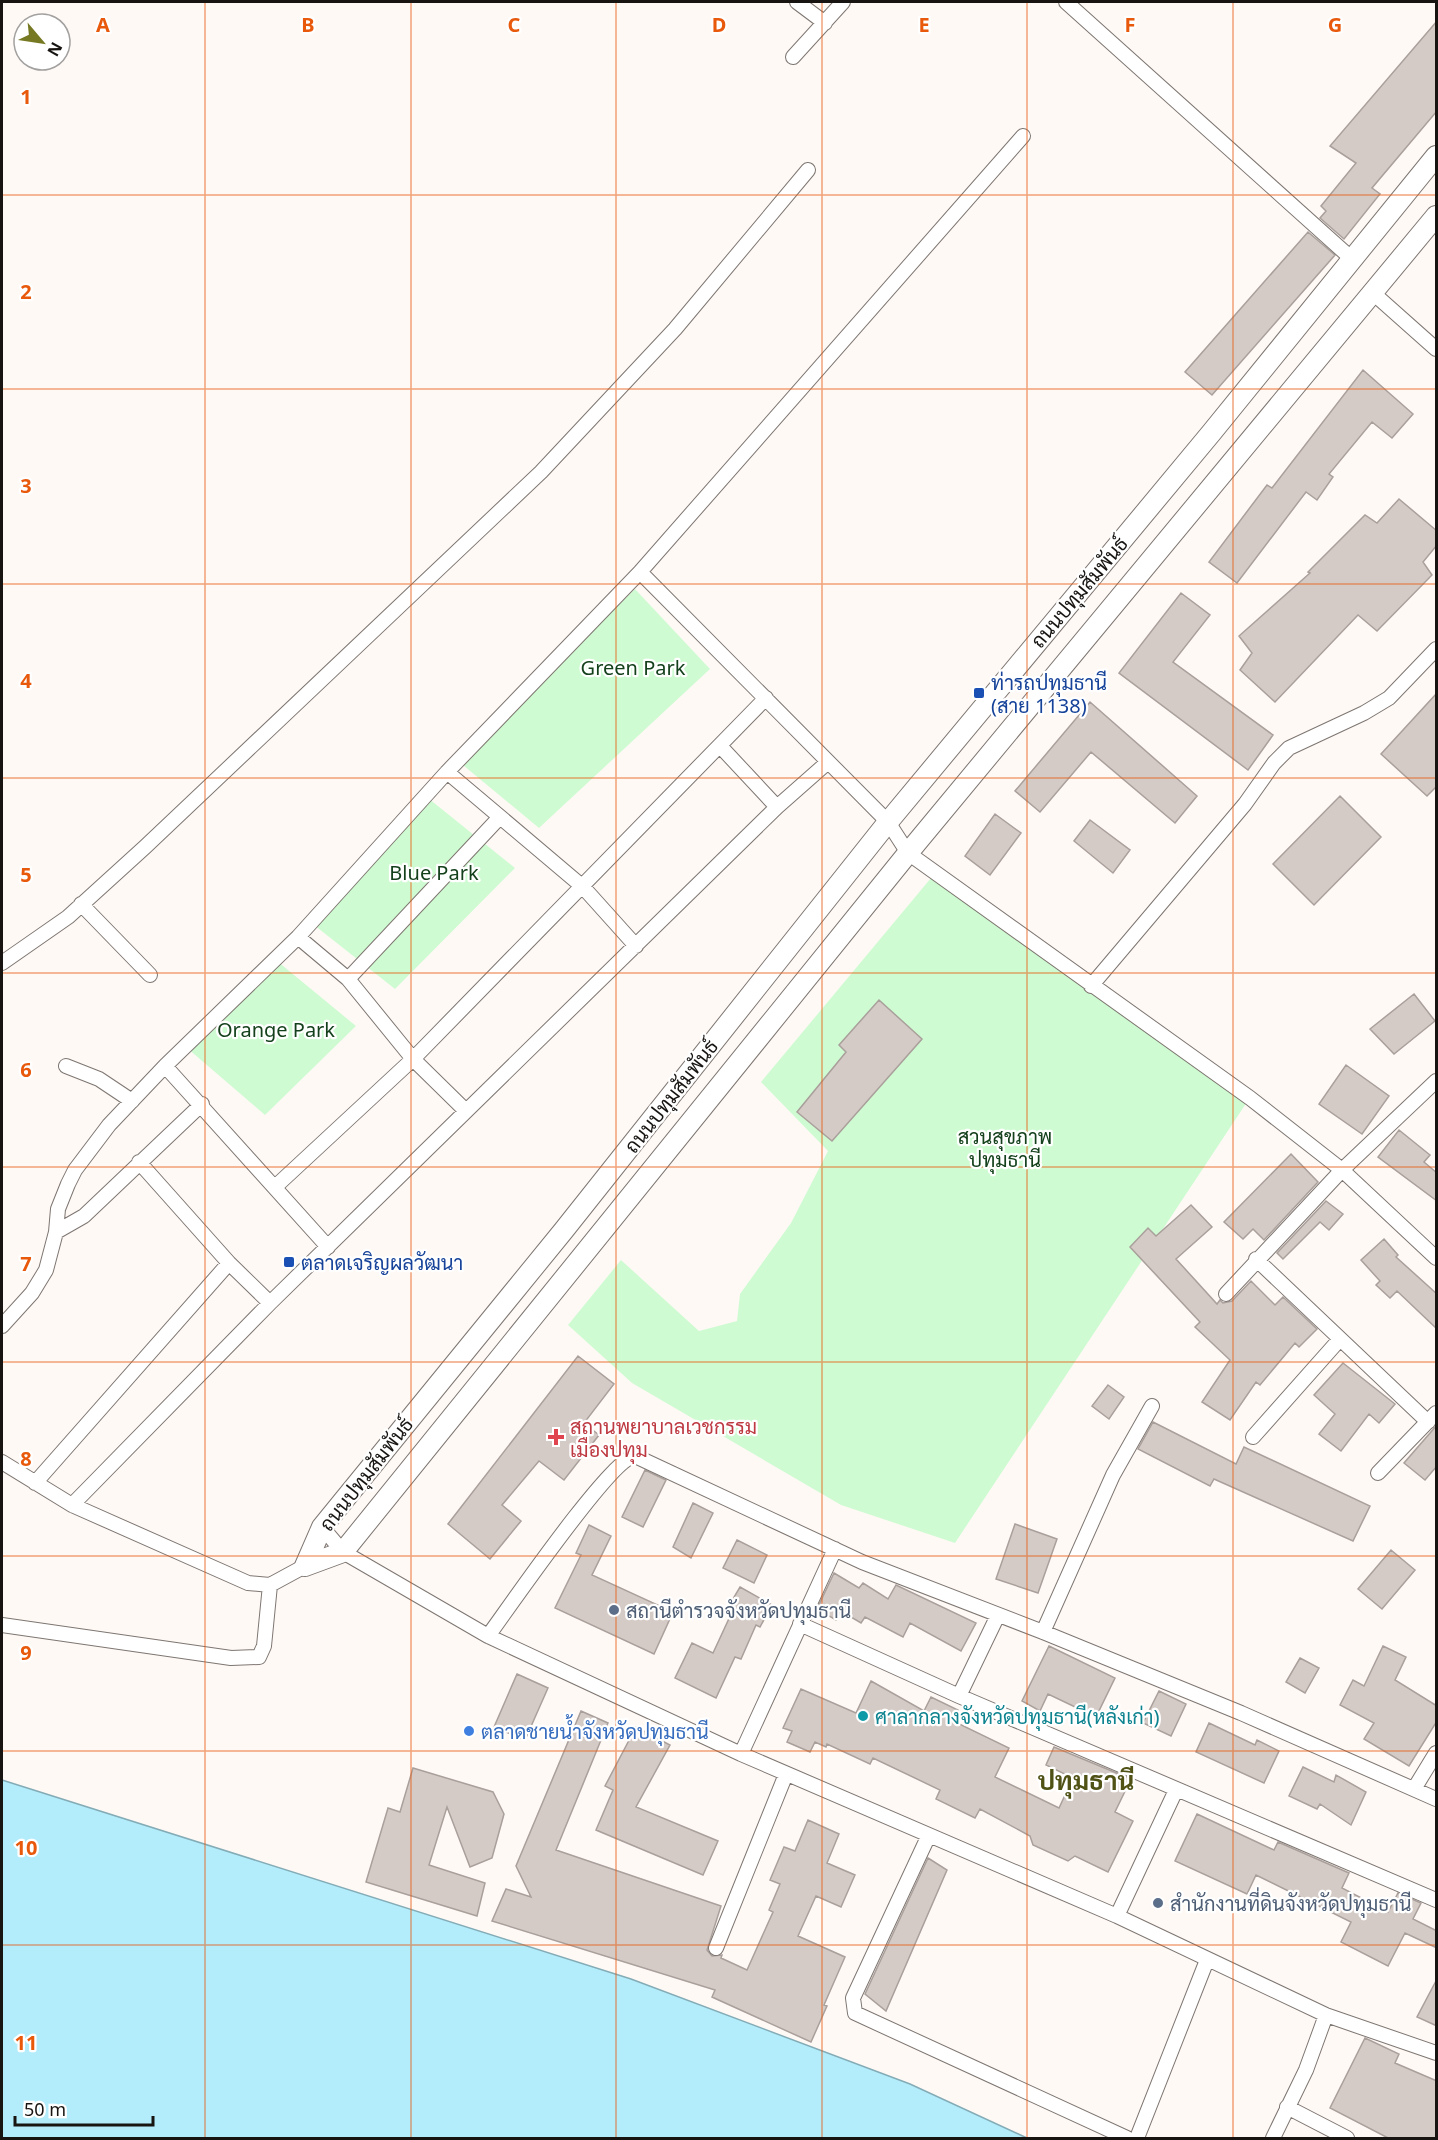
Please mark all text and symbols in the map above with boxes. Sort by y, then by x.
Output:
text: A [96,11,110,38]
text: B [301,11,315,38]
text: C [508,11,521,38]
text: D [712,11,726,38]
text: E [918,11,930,38]
text: F [1125,11,1135,38]
text: G [1328,11,1342,38]
north arrow [12,12,72,72]
text: N [42,38,68,60]
text: 1 [20,83,32,110]
text: 2 [20,278,32,305]
text: 3 [20,472,32,499]
street label: ถนนปทุมสัมพันธ์ [1024,531,1134,654]
park label: Green Park [581,654,686,681]
text: 4 [20,667,32,694]
place label: ท่ารถปทุมธานี (สาย 1138) [991,669,1107,719]
marker: ท่ารถปทุมธานี (สาย 1138) [972,686,986,700]
park label: Blue Park [389,859,479,886]
text: 5 [20,861,32,888]
park label: Orange Park [217,1016,335,1043]
street label: ถนนปทุมสัมพันธ์ [618,1033,725,1159]
text: 6 [20,1056,32,1083]
park label: สวนสุขภาพ ปทุมธานี [958,1123,1052,1174]
place label: ตลาดเจริญผลวัฒนา [301,1249,463,1276]
text: 7 [20,1250,32,1277]
marker: ตลาดเจริญผลวัฒนา [282,1255,296,1269]
street label: ถนนปทุมสัมพันธ์ [313,1411,420,1537]
place label: สถานพยาบาลเวชกรรม เมืองปทุม [570,1413,757,1464]
marker: สถานพยาบาลเวชกรรม เมืองปทุม [547,1428,565,1446]
text: 8 [20,1445,32,1472]
place label: สถานีตำรวจจังหวัดปทุมธานี [626,1597,851,1625]
marker: สถานีตำรวจจังหวัดปทุมธานี [607,1603,621,1617]
text: 9 [20,1639,32,1666]
place label: ศาลากลางจังหวัดปทุมธานี(หลังเก่า) [875,1703,1160,1731]
marker: ศาลากลางจังหวัดปทุมธานี(หลังเก่า) [856,1709,870,1723]
place label: ตลาดชายน้ำจังหวัดปทุมธานี [481,1714,709,1746]
marker: ตลาดชายน้ำจังหวัดปทุมธานี [462,1724,476,1738]
district label: ปทุมธานี [1038,1762,1134,1799]
text: 10 [15,1834,37,1861]
place label: สำนักงานที่ดินจังหวัดปทุมธานี [1170,1887,1412,1918]
marker: สำนักงานที่ดินจังหวัดปทุมธานี [1151,1896,1165,1910]
text: 11 [15,2029,37,2056]
scale bar [15,2089,153,2127]
text: 50 m [24,2097,66,2121]

